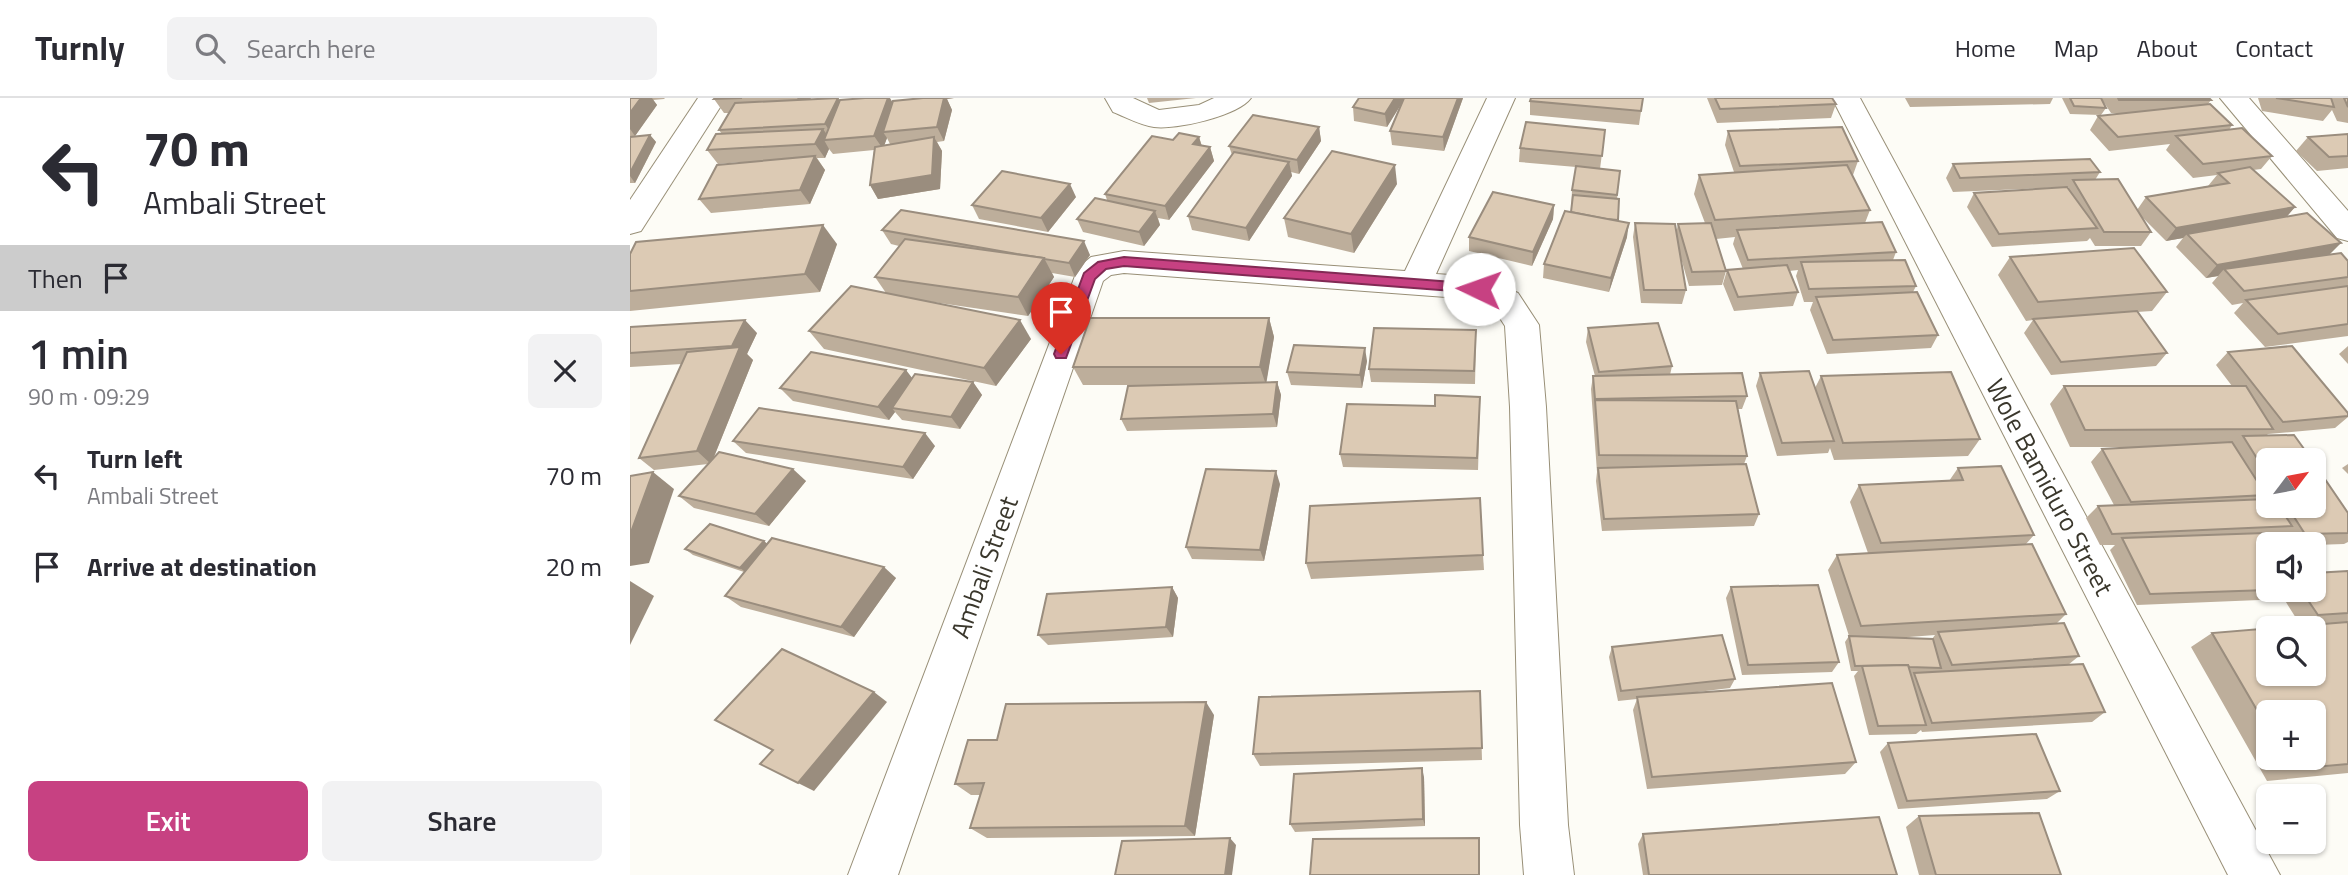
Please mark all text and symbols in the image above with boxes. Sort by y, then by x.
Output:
search box [167,17,657,80]
text: Turnly [35,23,125,73]
icon: search [191,29,229,67]
text: Search here [247,29,376,68]
text: Home [1955,30,2016,66]
text: Map [2054,30,2099,66]
text: About [2137,30,2197,66]
text: Contact [2235,30,2313,66]
text: 70 m [143,110,250,185]
icon: left [28,126,119,217]
text: Ambali Street [143,178,326,226]
position arrow [1442,252,1516,326]
text: Then [28,259,83,298]
icon: arrive [97,259,135,297]
pin [1031,282,1091,354]
icon: arrive [1042,293,1080,331]
text: 1 min [28,321,129,385]
button: close [528,334,602,408]
street label: Wole Bamiduro Street [1976,372,2124,602]
text: 90 m · 09:29 [28,379,150,414]
text: Turn left [87,439,182,478]
north arrow [2256,448,2326,518]
map controls [2256,448,2326,854]
text: 70 m [545,456,602,495]
icon: left [28,457,66,495]
text: Ambali Street [87,478,218,513]
street label: Ambali Street [940,491,1028,643]
button: sound [2256,532,2326,602]
text: Arrive at destination [87,547,317,586]
text: 20 m [545,547,602,586]
icon: arrive [28,548,66,586]
button: search [2256,616,2326,686]
button: + [2256,700,2326,770]
button: Exit [28,781,308,861]
button: Share [322,781,602,861]
button: − [2256,784,2326,854]

